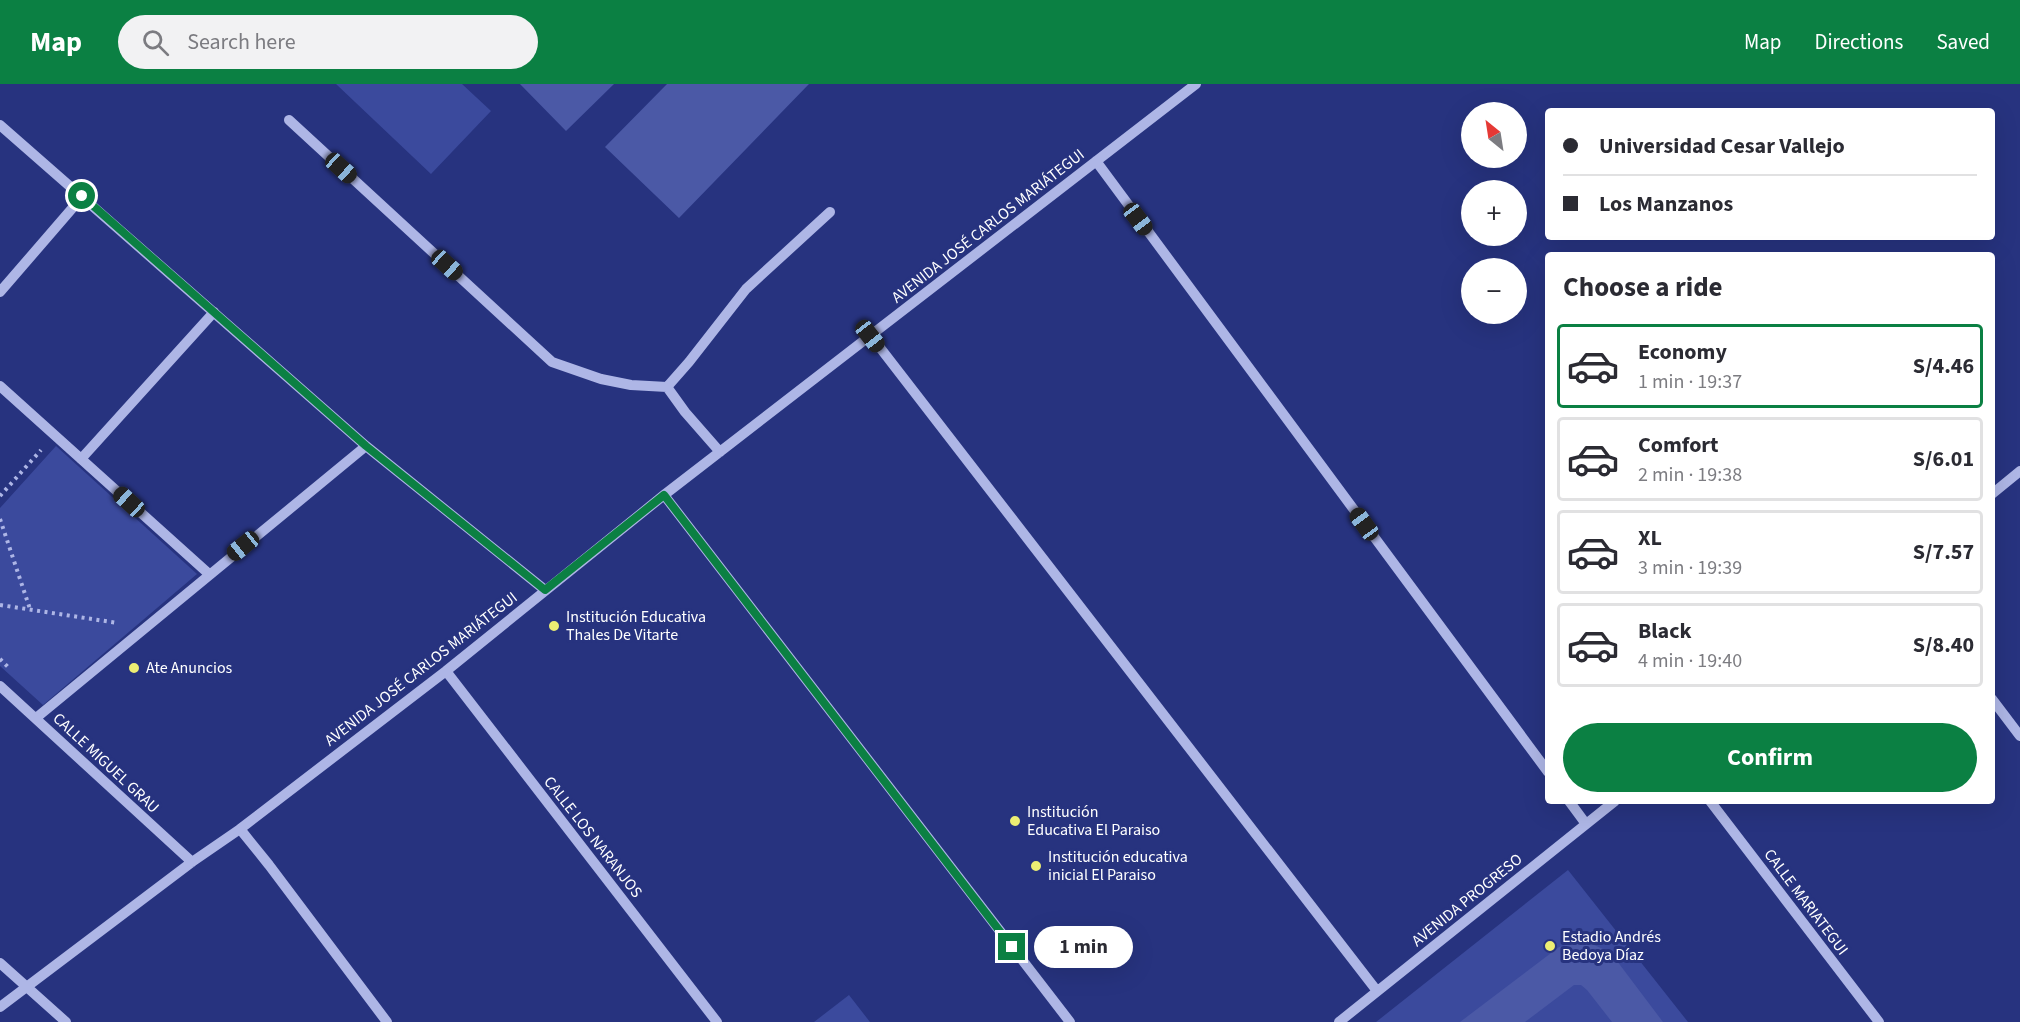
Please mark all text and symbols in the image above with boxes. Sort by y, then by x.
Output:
search box [118,15,538,69]
text: Map [30,22,82,62]
icon: search [139,26,172,59]
text: Search here [187,26,296,58]
text: Map [1744,27,1782,57]
text: Directions [1815,27,1903,57]
text: Saved [1936,27,1990,57]
north arrow [1461,102,1527,168]
map controls [1461,102,1527,324]
text: Universidad Cesar Vallejo [1599,130,1845,162]
street label: AVENIDA JOSÉ CARLOS MARIÁTEGUI [887,144,1089,308]
car [322,149,360,187]
button: + [1461,180,1527,246]
route start [68,182,95,209]
text: Los Manzanos [1599,188,1733,220]
car [1120,199,1156,239]
car [428,246,466,284]
button: − [1461,258,1527,324]
text: Choose a ride [1563,268,1723,307]
car [852,316,888,356]
text: Economy [1638,336,1727,368]
icon: car [1566,339,1620,393]
text: S/4.46 [1913,350,1974,382]
text: 1 min · 19:37 [1638,368,1742,396]
text: Comfort [1638,429,1719,461]
icon: car [1566,432,1620,486]
text: S/6.01 [1913,443,1974,475]
text: 2 min · 19:38 [1638,461,1742,489]
car [110,483,148,521]
car [1346,504,1382,544]
text: XL [1638,522,1662,554]
icon: car [1566,525,1620,579]
car [223,528,263,564]
text: S/7.57 [1913,536,1974,568]
text: 3 min · 19:39 [1638,554,1742,582]
street label: AVENIDA JOSÉ CARLOS MARIÁTEGUI [320,587,522,751]
place label: Institución Educativa Thales De Vitarte [566,606,706,646]
text: Black [1638,615,1692,647]
icon: car [1566,618,1620,672]
marker: Institución Educativa Thales De Vitarte [547,619,561,633]
text: S/8.40 [1913,629,1974,661]
text: 4 min · 19:40 [1638,647,1742,675]
place label: Ate Anuncios [146,657,233,679]
marker: Ate Anuncios [127,661,141,675]
street label: CALLE MIGUEL GRAU [48,708,164,818]
button: Confirm [1563,723,1977,792]
street label: CALLE LOS NARANJOS [539,772,647,902]
place label: Institución Educativa El Paraiso [1027,801,1160,841]
marker: Institución Educativa El Paraiso [1008,814,1022,828]
street label: CALLE MARIATEGUI [1759,844,1853,960]
place label: Institución educativa inicial El Paraiso [1048,846,1188,886]
street label: AVENIDA PROGRESO [1407,848,1527,952]
marker: Institución educativa inicial El Paraiso [1029,859,1043,873]
callout: 1 min [1033,926,1132,968]
place label: Estadio Andrés Bedoya Díaz [1562,926,1661,966]
route end [998,933,1025,960]
text: 1 min [1059,933,1108,961]
marker: Estadio Andrés Bedoya Díaz [1543,939,1557,953]

